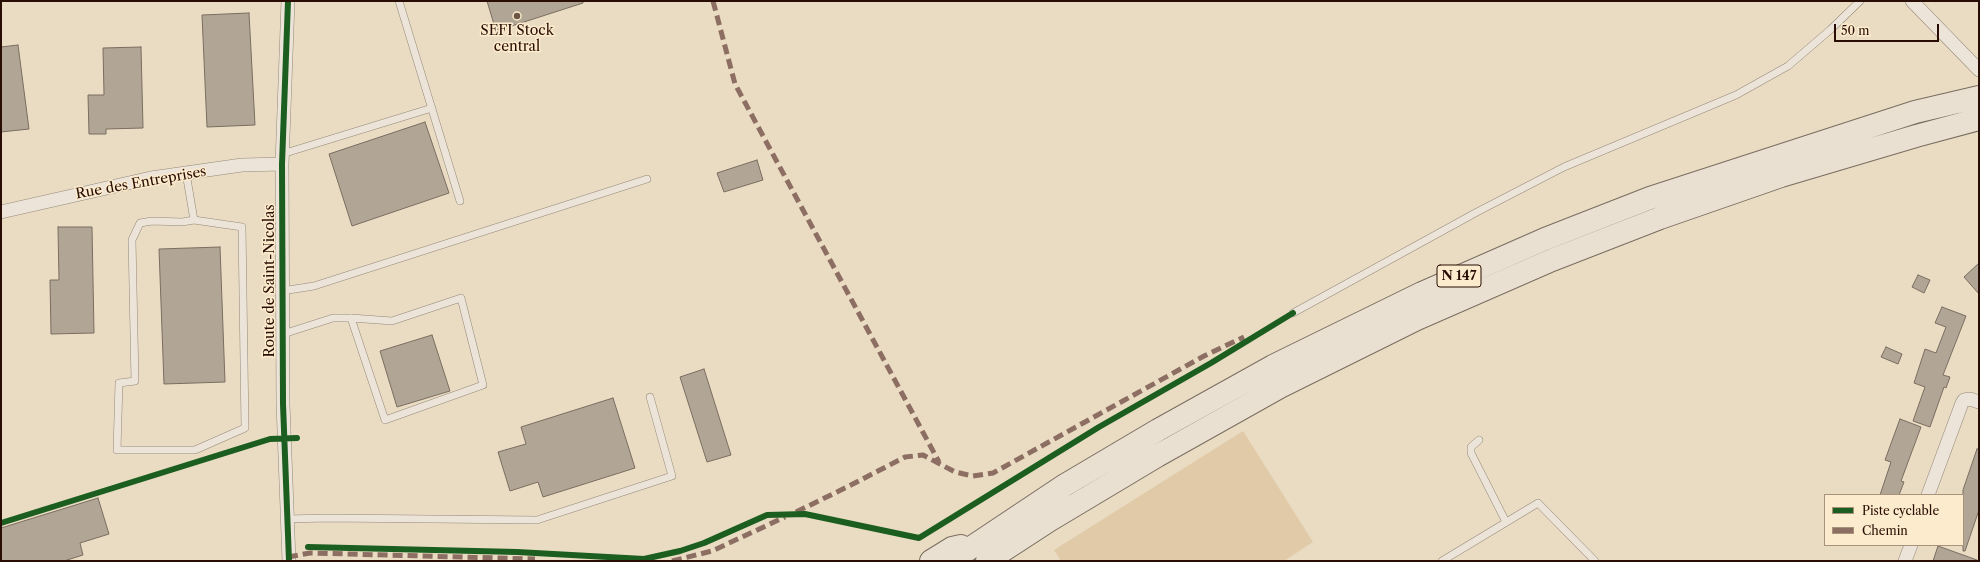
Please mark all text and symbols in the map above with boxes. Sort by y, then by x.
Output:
marker: SEFI Stock central [512,11,522,21]
scale bar [1836,16,1941,42]
place label: SEFI Stock central [480,23,554,56]
text: 50 m [1841,23,1870,38]
street label: Rue des Entreprises [74,163,208,203]
street label: Route de Saint-Nicolas [262,204,278,358]
road number: N 147 [1437,265,1481,287]
legend [1824,494,1964,546]
text: Piste cyclable [1862,503,1939,518]
text: Chemin [1862,523,1908,538]

